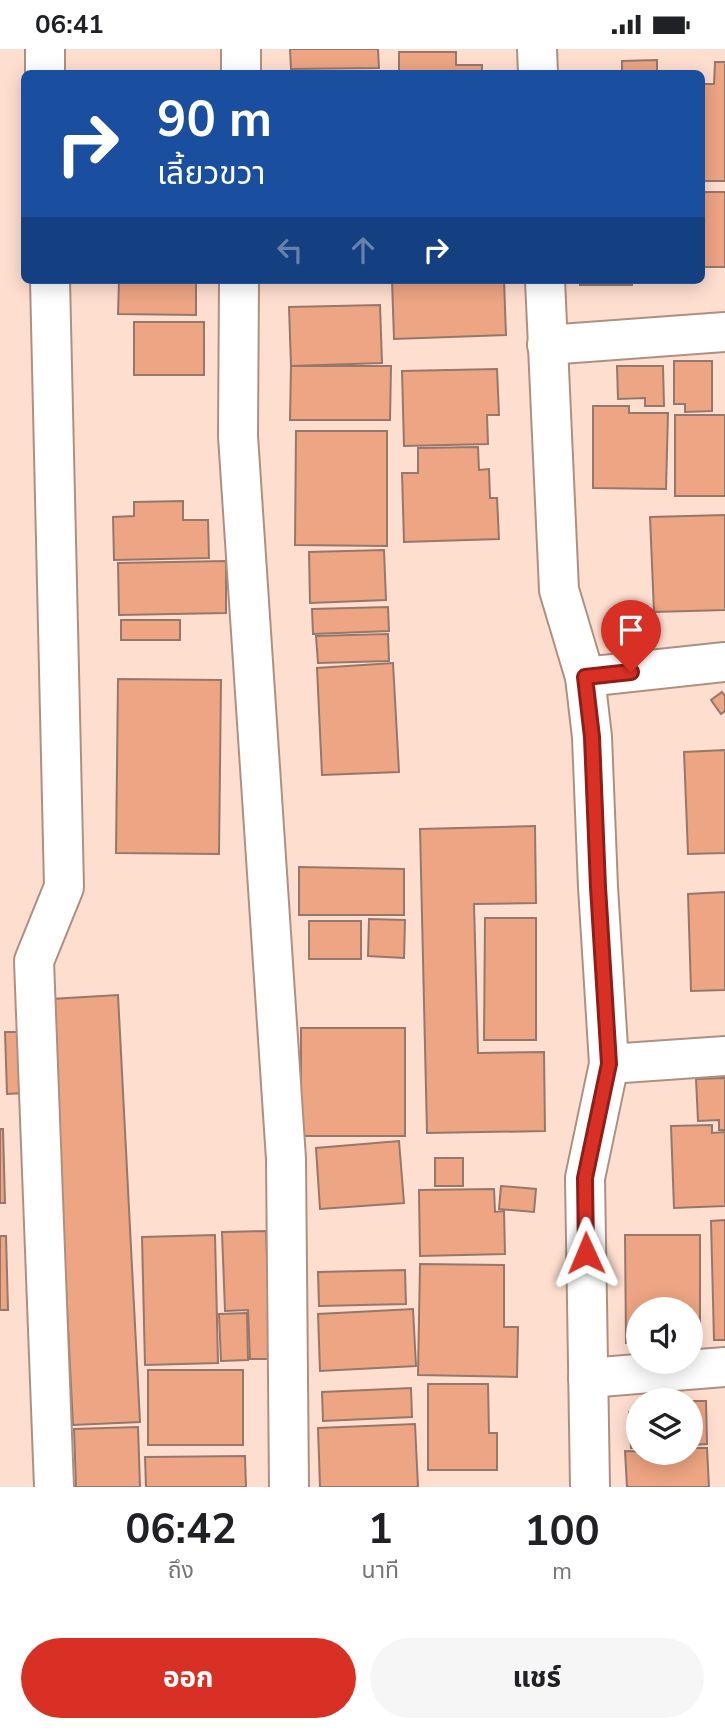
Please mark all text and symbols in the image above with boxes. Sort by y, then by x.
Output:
text: 06:41 [35,7,104,42]
text: 90 m [157,86,272,153]
icon: right [42,98,133,189]
text: เลี้ยวขวา [157,152,265,195]
icon: left [271,231,309,269]
icon: ahead [344,231,382,269]
icon: right [417,231,455,269]
pin [601,600,661,672]
icon: arrive [612,611,650,649]
position arrow [549,1216,623,1290]
map controls [626,1297,703,1465]
button: sound [626,1297,703,1374]
button: layers [626,1388,703,1465]
text: 06:42 [125,1501,236,1558]
text: 1 [368,1501,393,1558]
text: 100 [524,1503,600,1560]
text: ถึง [168,1555,194,1586]
text: นาที [362,1555,399,1586]
text: m [552,1556,572,1587]
button: ออก [21,1638,356,1718]
button: แชร์ [370,1638,704,1718]

